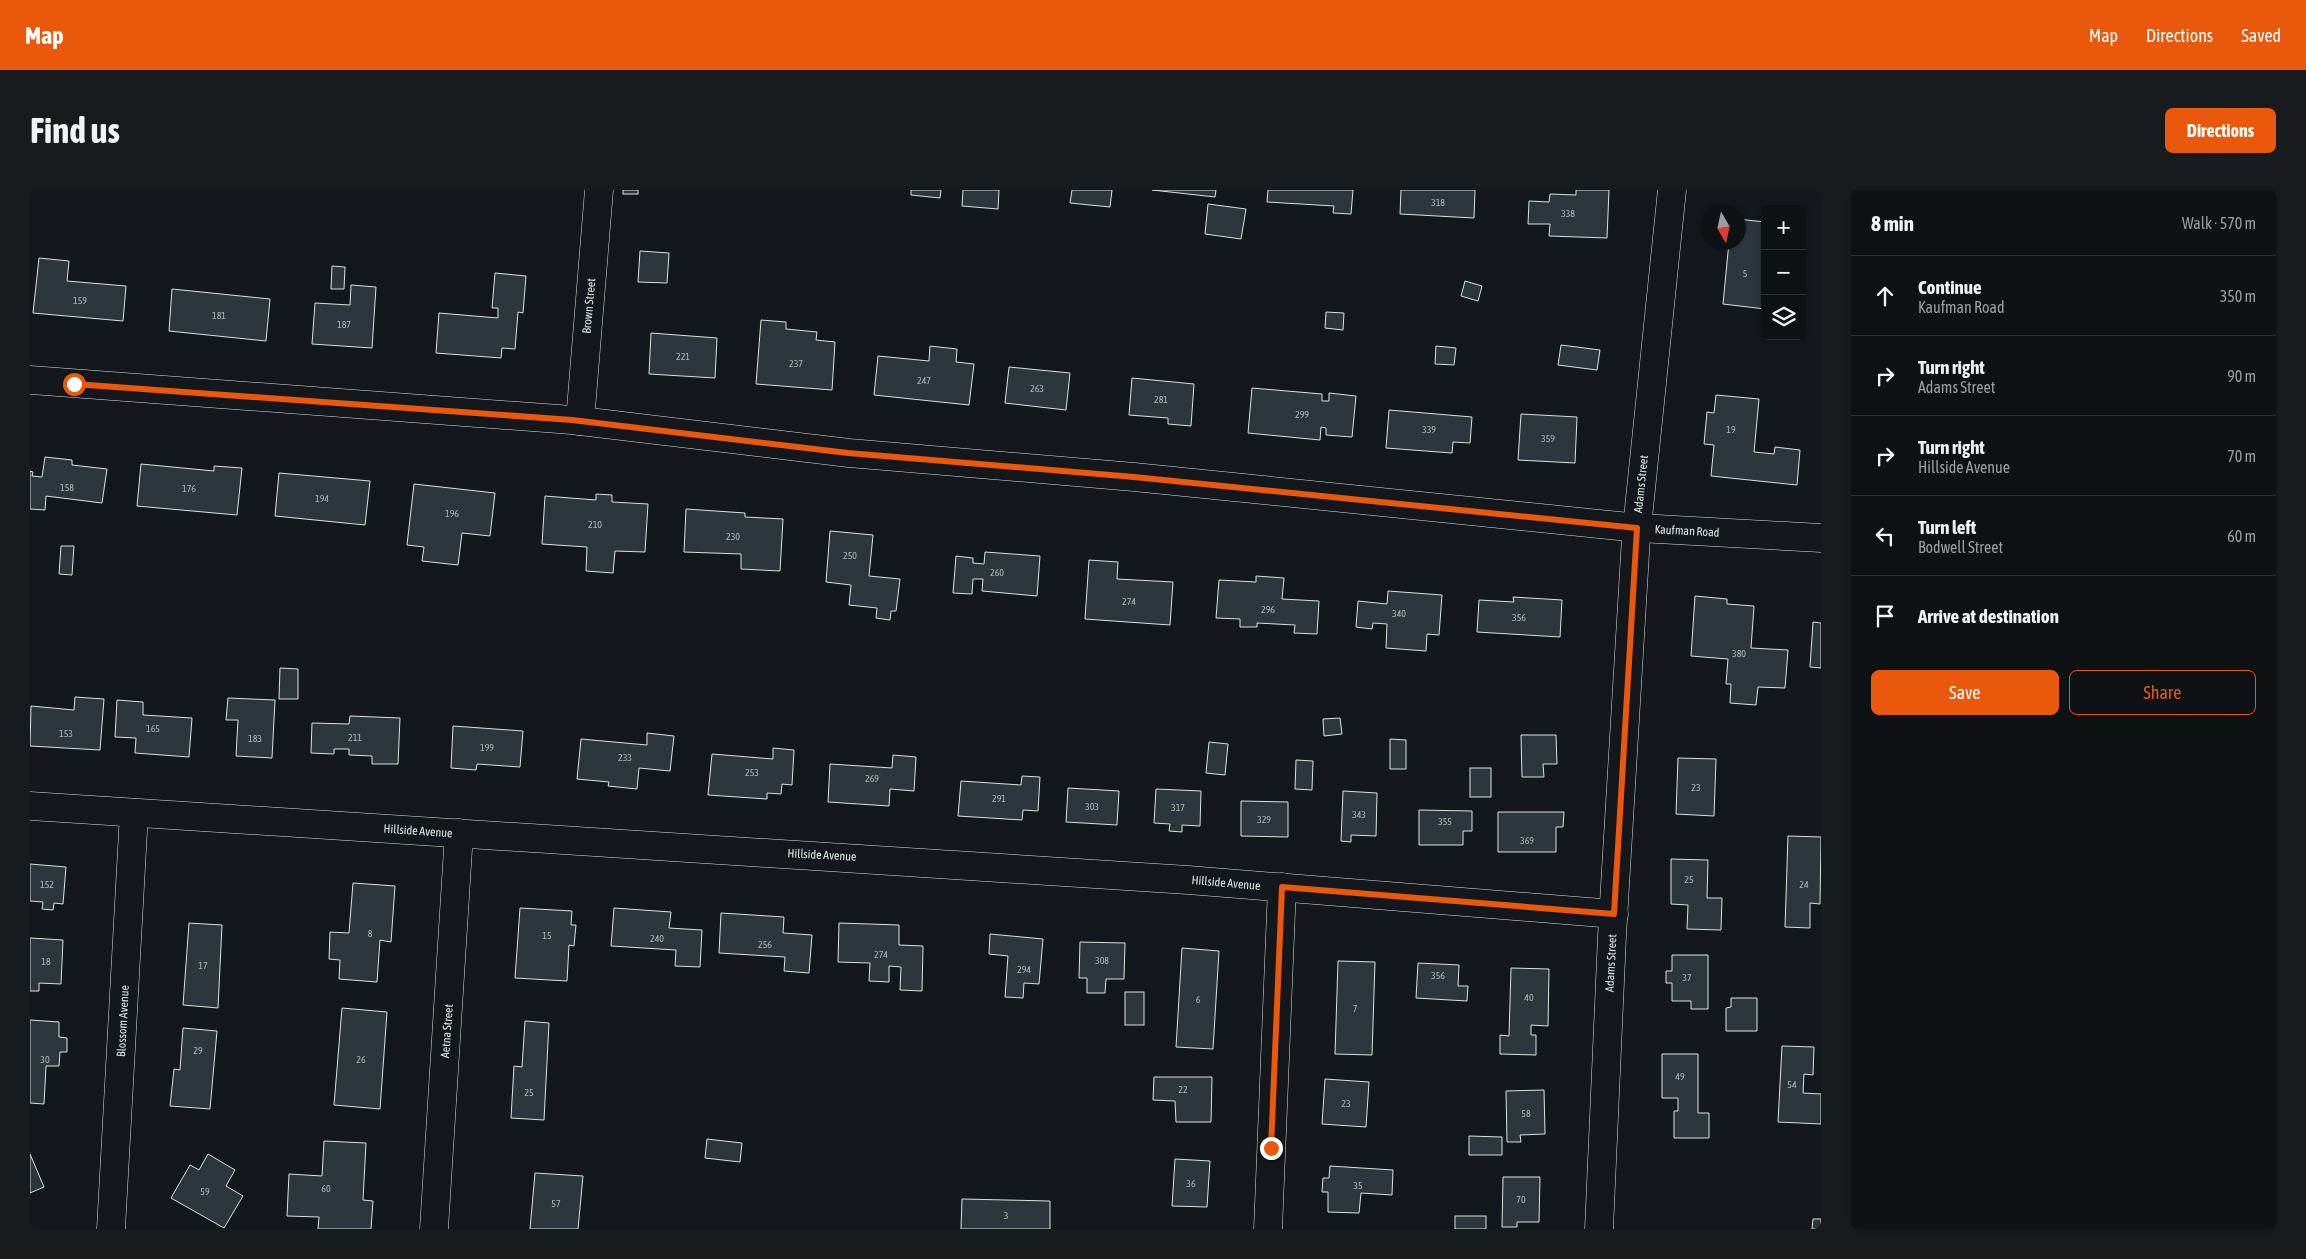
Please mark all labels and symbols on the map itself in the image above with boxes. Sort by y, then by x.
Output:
house number: 318 [1431,197,1445,208]
north arrow [1701,205,1746,250]
house number: 338 [1561,208,1575,219]
house number: 5 [1743,268,1748,279]
street label: Brown Street [580,277,598,334]
house number: 159 [73,295,87,306]
house number: 181 [212,310,226,321]
house number: 187 [337,319,351,330]
house number: 221 [676,351,690,362]
house number: 237 [789,358,803,369]
route start [63,373,86,396]
house number: 247 [917,375,931,386]
house number: 263 [1030,383,1044,394]
house number: 281 [1154,394,1168,405]
house number: 299 [1295,409,1309,420]
house number: 339 [1422,424,1436,435]
house number: 19 [1726,424,1736,435]
house number: 359 [1541,433,1555,444]
street label: Adams Street [1631,454,1651,514]
house number: 158 [60,482,74,493]
house number: 176 [182,483,196,494]
house number: 194 [315,493,329,504]
house number: 196 [445,508,459,519]
house number: 210 [588,519,602,530]
street label: Kaufman Road [1654,522,1720,540]
house number: 230 [726,531,740,542]
house number: 250 [843,550,857,561]
house number: 260 [990,567,1004,578]
house number: 274 [1122,596,1136,607]
house number: 296 [1261,604,1275,615]
house number: 340 [1392,608,1406,619]
house number: 356 [1512,612,1526,623]
house number: 380 [1732,648,1746,659]
house number: 165 [146,723,160,734]
house number: 153 [59,728,73,739]
house number: 211 [348,732,362,743]
house number: 183 [248,733,262,744]
house number: 199 [480,742,494,753]
house number: 233 [618,752,632,763]
house number: 253 [745,767,759,778]
house number: 269 [865,773,879,784]
house number: 23 [1691,782,1701,793]
house number: 291 [992,793,1006,804]
house number: 303 [1085,801,1099,812]
house number: 317 [1171,802,1185,813]
house number: 343 [1352,809,1366,820]
house number: 329 [1257,814,1271,825]
house number: 355 [1438,816,1452,827]
street label: Hillside Avenue [383,822,453,840]
house number: 369 [1520,835,1534,846]
street label: Hillside Avenue [787,846,857,864]
street label: Hillside Avenue [1191,873,1261,893]
house number: 25 [1684,874,1694,885]
house number: 152 [40,879,54,890]
house number: 24 [1799,879,1809,890]
house number: 8 [368,928,373,939]
house number: 15 [542,930,552,941]
house number: 240 [650,933,664,944]
street label: Adams Street [1602,933,1620,992]
house number: 256 [758,939,772,950]
house number: 274 [874,949,888,960]
house number: 308 [1095,955,1109,966]
house number: 18 [41,956,51,967]
house number: 17 [198,960,208,971]
house number: 294 [1017,964,1031,975]
house number: 356 [1431,970,1445,981]
house number: 37 [1682,972,1692,983]
street label: Blossom Avenue [114,985,132,1057]
house number: 40 [1524,992,1534,1003]
house number: 6 [1196,994,1201,1005]
street label: Aetna Street [438,1003,456,1059]
house number: 7 [1353,1003,1358,1014]
house number: 29 [193,1045,203,1056]
house number: 30 [40,1054,50,1065]
house number: 26 [356,1054,366,1065]
house number: 49 [1675,1071,1685,1082]
house number: 54 [1787,1079,1797,1090]
house number: 22 [1178,1084,1188,1095]
house number: 25 [524,1087,534,1098]
house number: 23 [1341,1098,1351,1109]
house number: 58 [1521,1108,1531,1119]
route end [1260,1137,1283,1160]
house number: 36 [1186,1178,1196,1189]
house number: 35 [1353,1180,1363,1191]
house number: 60 [321,1183,331,1194]
house number: 59 [200,1186,210,1197]
house number: 70 [1516,1194,1526,1205]
house number: 57 [551,1198,561,1209]
house number: 3 [1004,1210,1009,1221]

